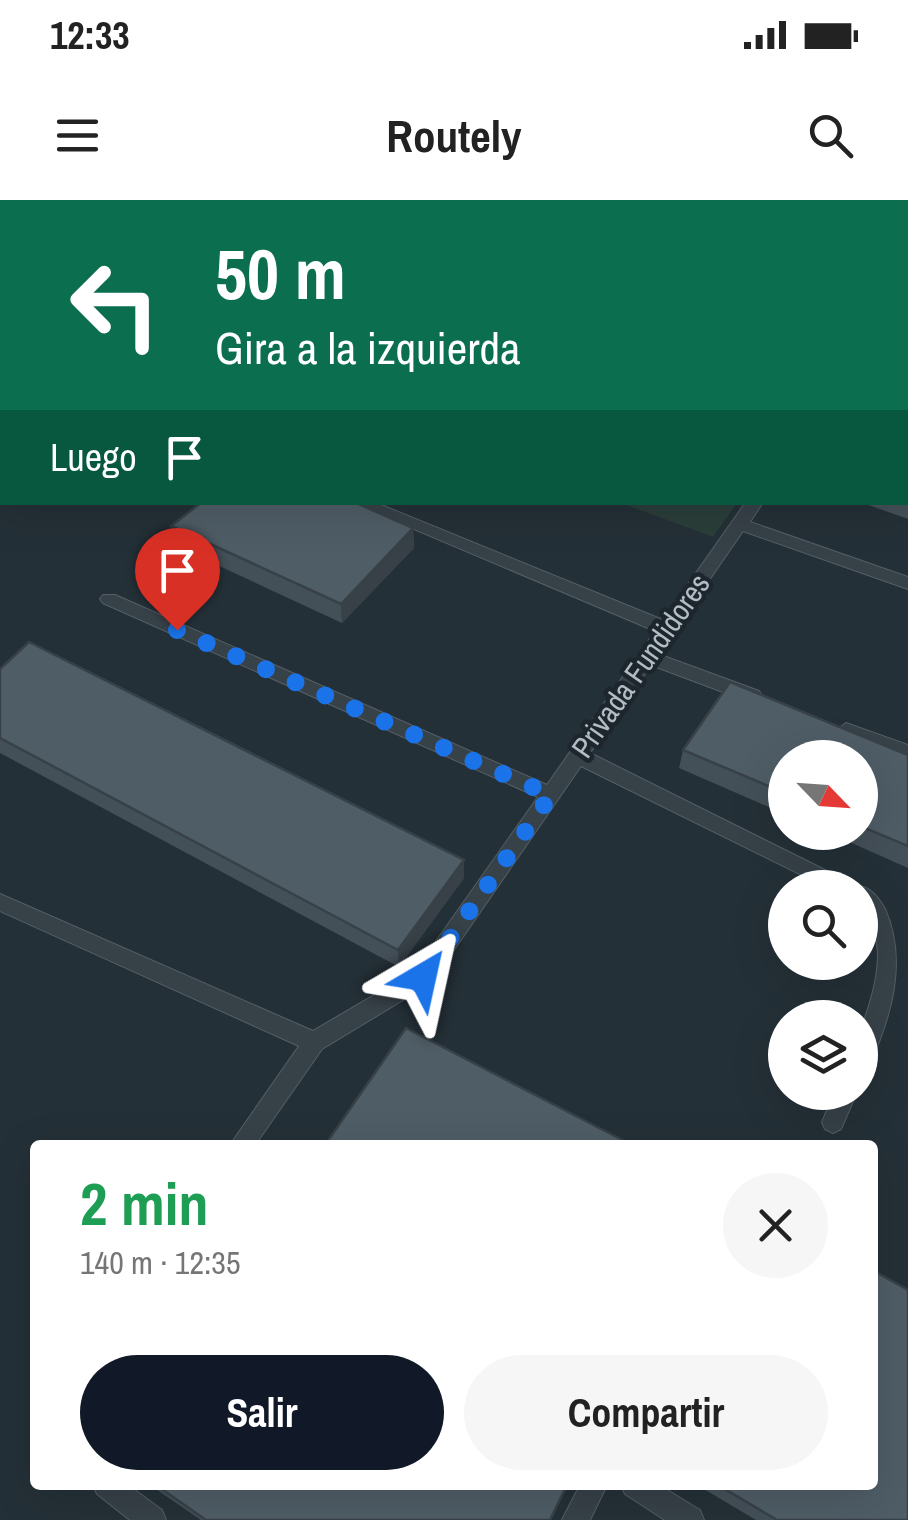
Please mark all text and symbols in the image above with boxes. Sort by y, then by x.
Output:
text: 12:33 [50,10,130,61]
text: Routely [386,105,522,166]
icon: menu [50,108,105,163]
icon: search [803,108,858,163]
text: 50 m [215,227,346,321]
icon: left [50,240,180,370]
text: Gira a la izquierda [215,317,521,378]
icon: arrive [157,430,212,485]
text: Luego [50,432,137,483]
pin [135,528,220,631]
icon: arrive [150,543,205,598]
street label: Privada Fundidores [562,565,719,765]
north arrow [768,740,878,850]
map controls [768,740,878,1110]
button: search [768,870,878,980]
position arrow [371,925,475,1029]
button: layers [768,1000,878,1110]
text: 2 min [80,1163,209,1244]
button: close [723,1173,828,1278]
text: 140 m · 12:35 [80,1241,240,1284]
button: Salir [80,1355,444,1470]
button: Compartir [464,1355,828,1470]

